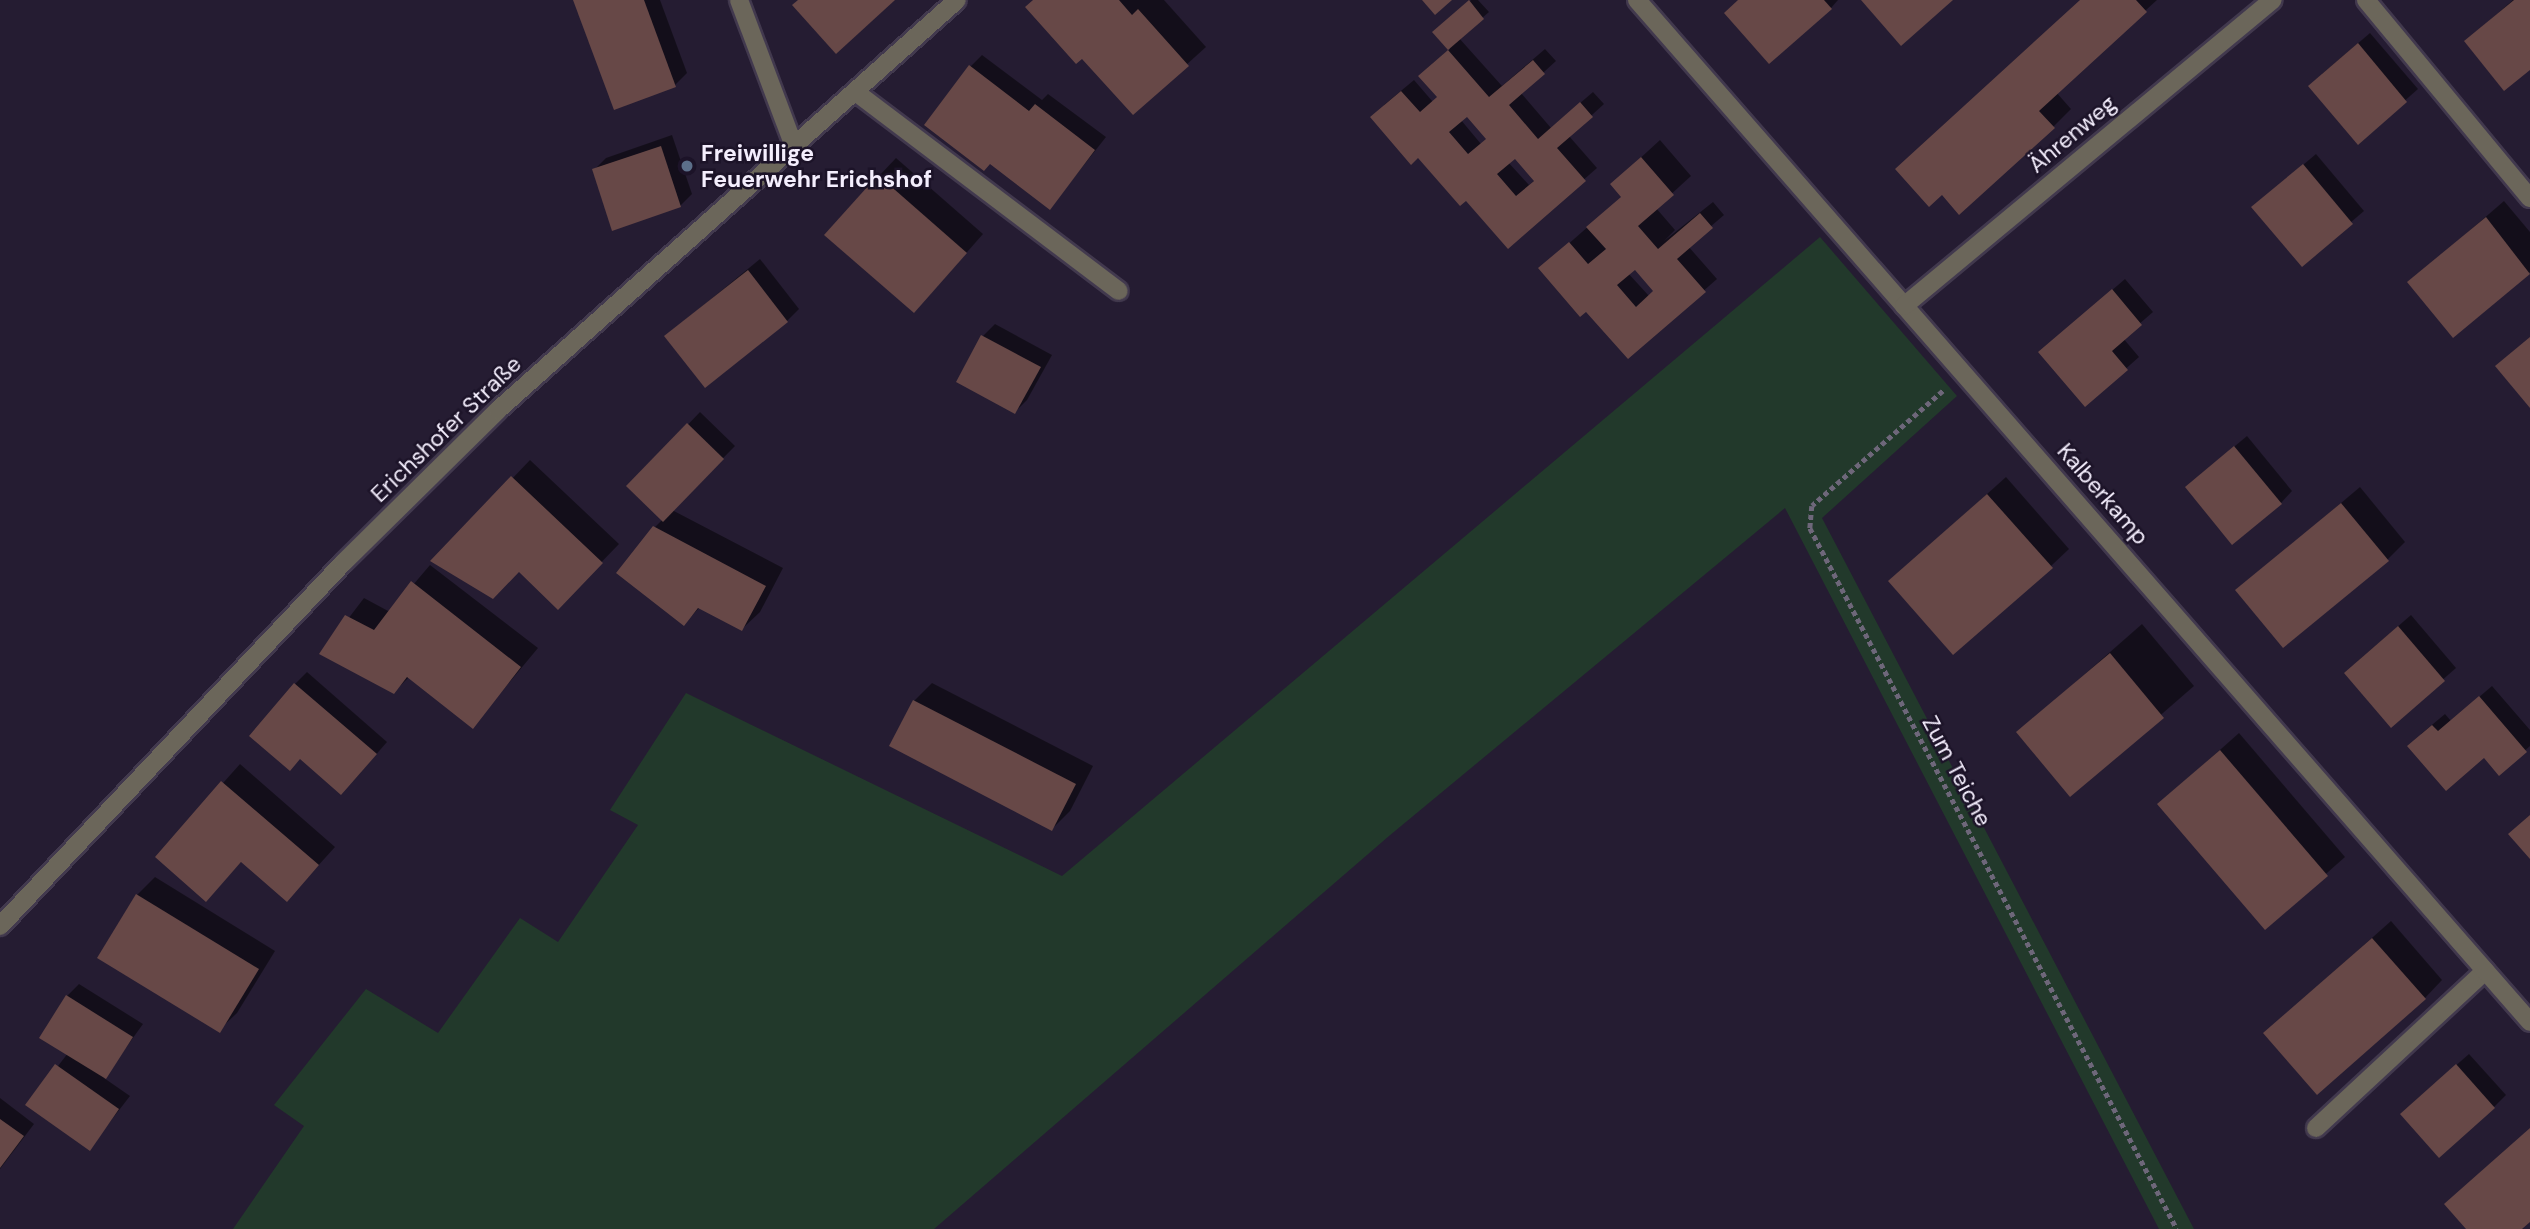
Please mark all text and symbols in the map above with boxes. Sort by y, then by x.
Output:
street label: Ährenweg [2023,89,2121,179]
place label: Freiwillige Feuerwehr Erichshof [701,139,932,193]
marker: Freiwillige Feuerwehr Erichshof [679,158,695,174]
street label: Erichshofer Straße [365,350,527,508]
street label: Kalberkamp [2051,438,2155,550]
street label: Zum Teiche [1916,711,1998,831]

